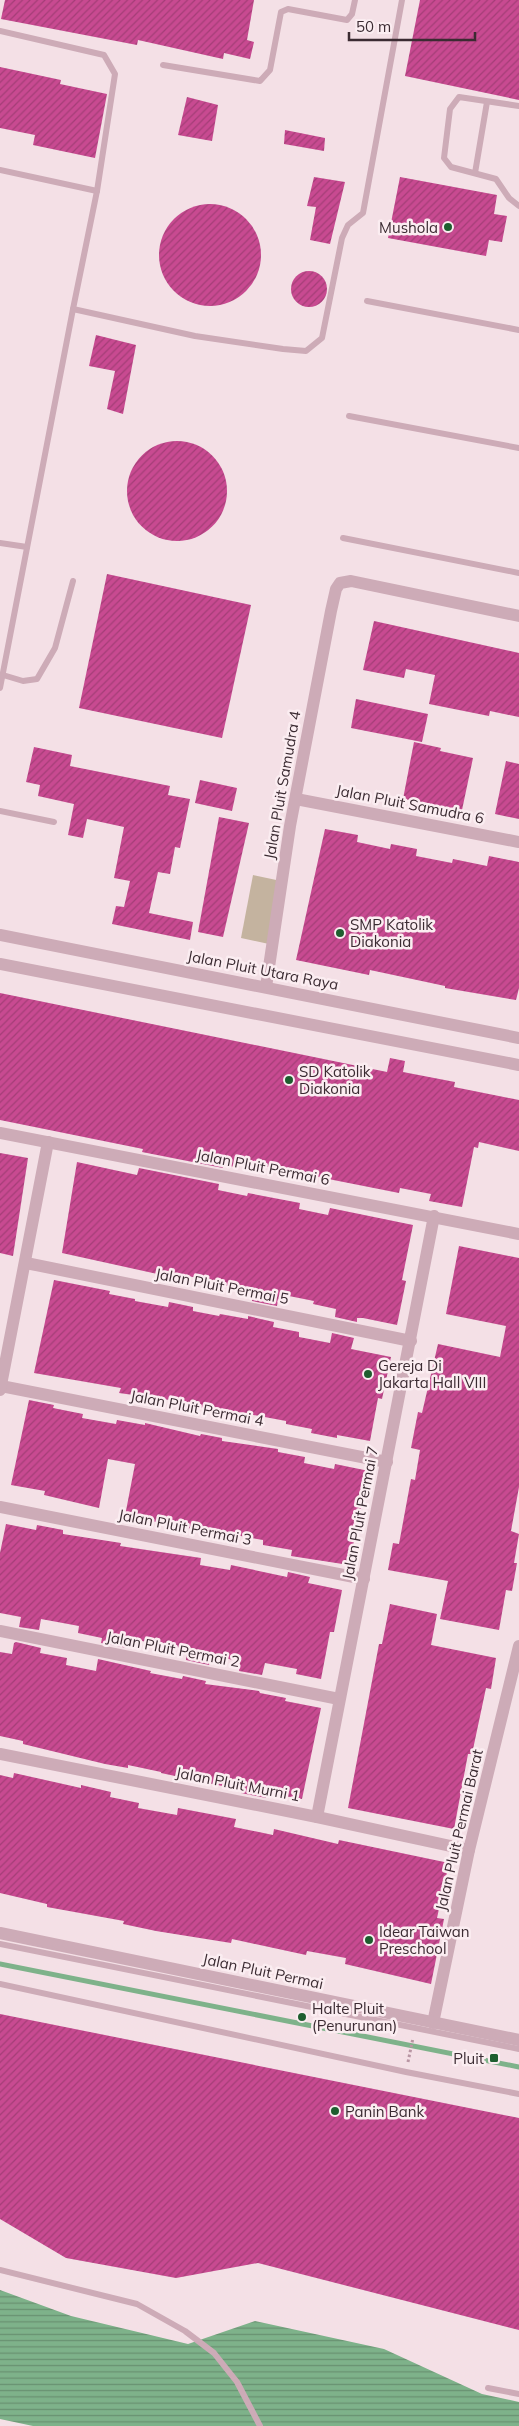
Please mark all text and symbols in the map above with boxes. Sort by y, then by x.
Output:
scale bar [349,10,475,42]
text: 50 m [356,17,391,36]
place label: Mushola [379,218,438,237]
marker: Mushola [442,221,454,233]
street label: Jalan Pluit Samudra 4 [260,709,304,861]
street label: Jalan Pluit Samudra 6 [334,780,486,828]
place label: SMP Katolik Diakonia [350,915,433,951]
marker: SMP Katolik Diakonia [334,927,346,939]
street label: Jalan Pluit Utara Raya [186,946,340,994]
place label: SD Katolik Diakonia [299,1062,371,1098]
marker: SD Katolik Diakonia [283,1074,295,1086]
street label: Jalan Pluit Permai 6 [195,1145,331,1189]
street label: Jalan Pluit Permai 5 [154,1264,290,1308]
place label: Gereja Di Jakarta Hall VIII [378,1356,486,1392]
marker: Gereja Di Jakarta Hall VIII [362,1368,374,1380]
street label: Jalan Pluit Permai 4 [129,1386,265,1430]
street label: Jalan Pluit Permai 7 [338,1445,382,1581]
street label: Jalan Pluit Permai 3 [117,1505,253,1549]
street label: Jalan Pluit Permai 2 [105,1627,241,1671]
street label: Jalan Pluit Permai Barat [431,1747,487,1913]
street label: Jalan Pluit Murni 1 [174,1763,302,1805]
place label: Idear Taiwan Preschool [379,1922,470,1958]
marker: Idear Taiwan Preschool [363,1934,375,1946]
street label: Jalan Pluit Permai [201,1949,325,1993]
place label: Halte Pluit (Penurunan) [312,1999,397,2035]
marker: Halte Pluit (Penurunan) [296,2011,308,2023]
place label: Pluit [453,2049,484,2068]
marker: Pluit [488,2052,500,2064]
place label: Panin Bank [345,2102,424,2121]
marker: Panin Bank [329,2105,341,2117]

